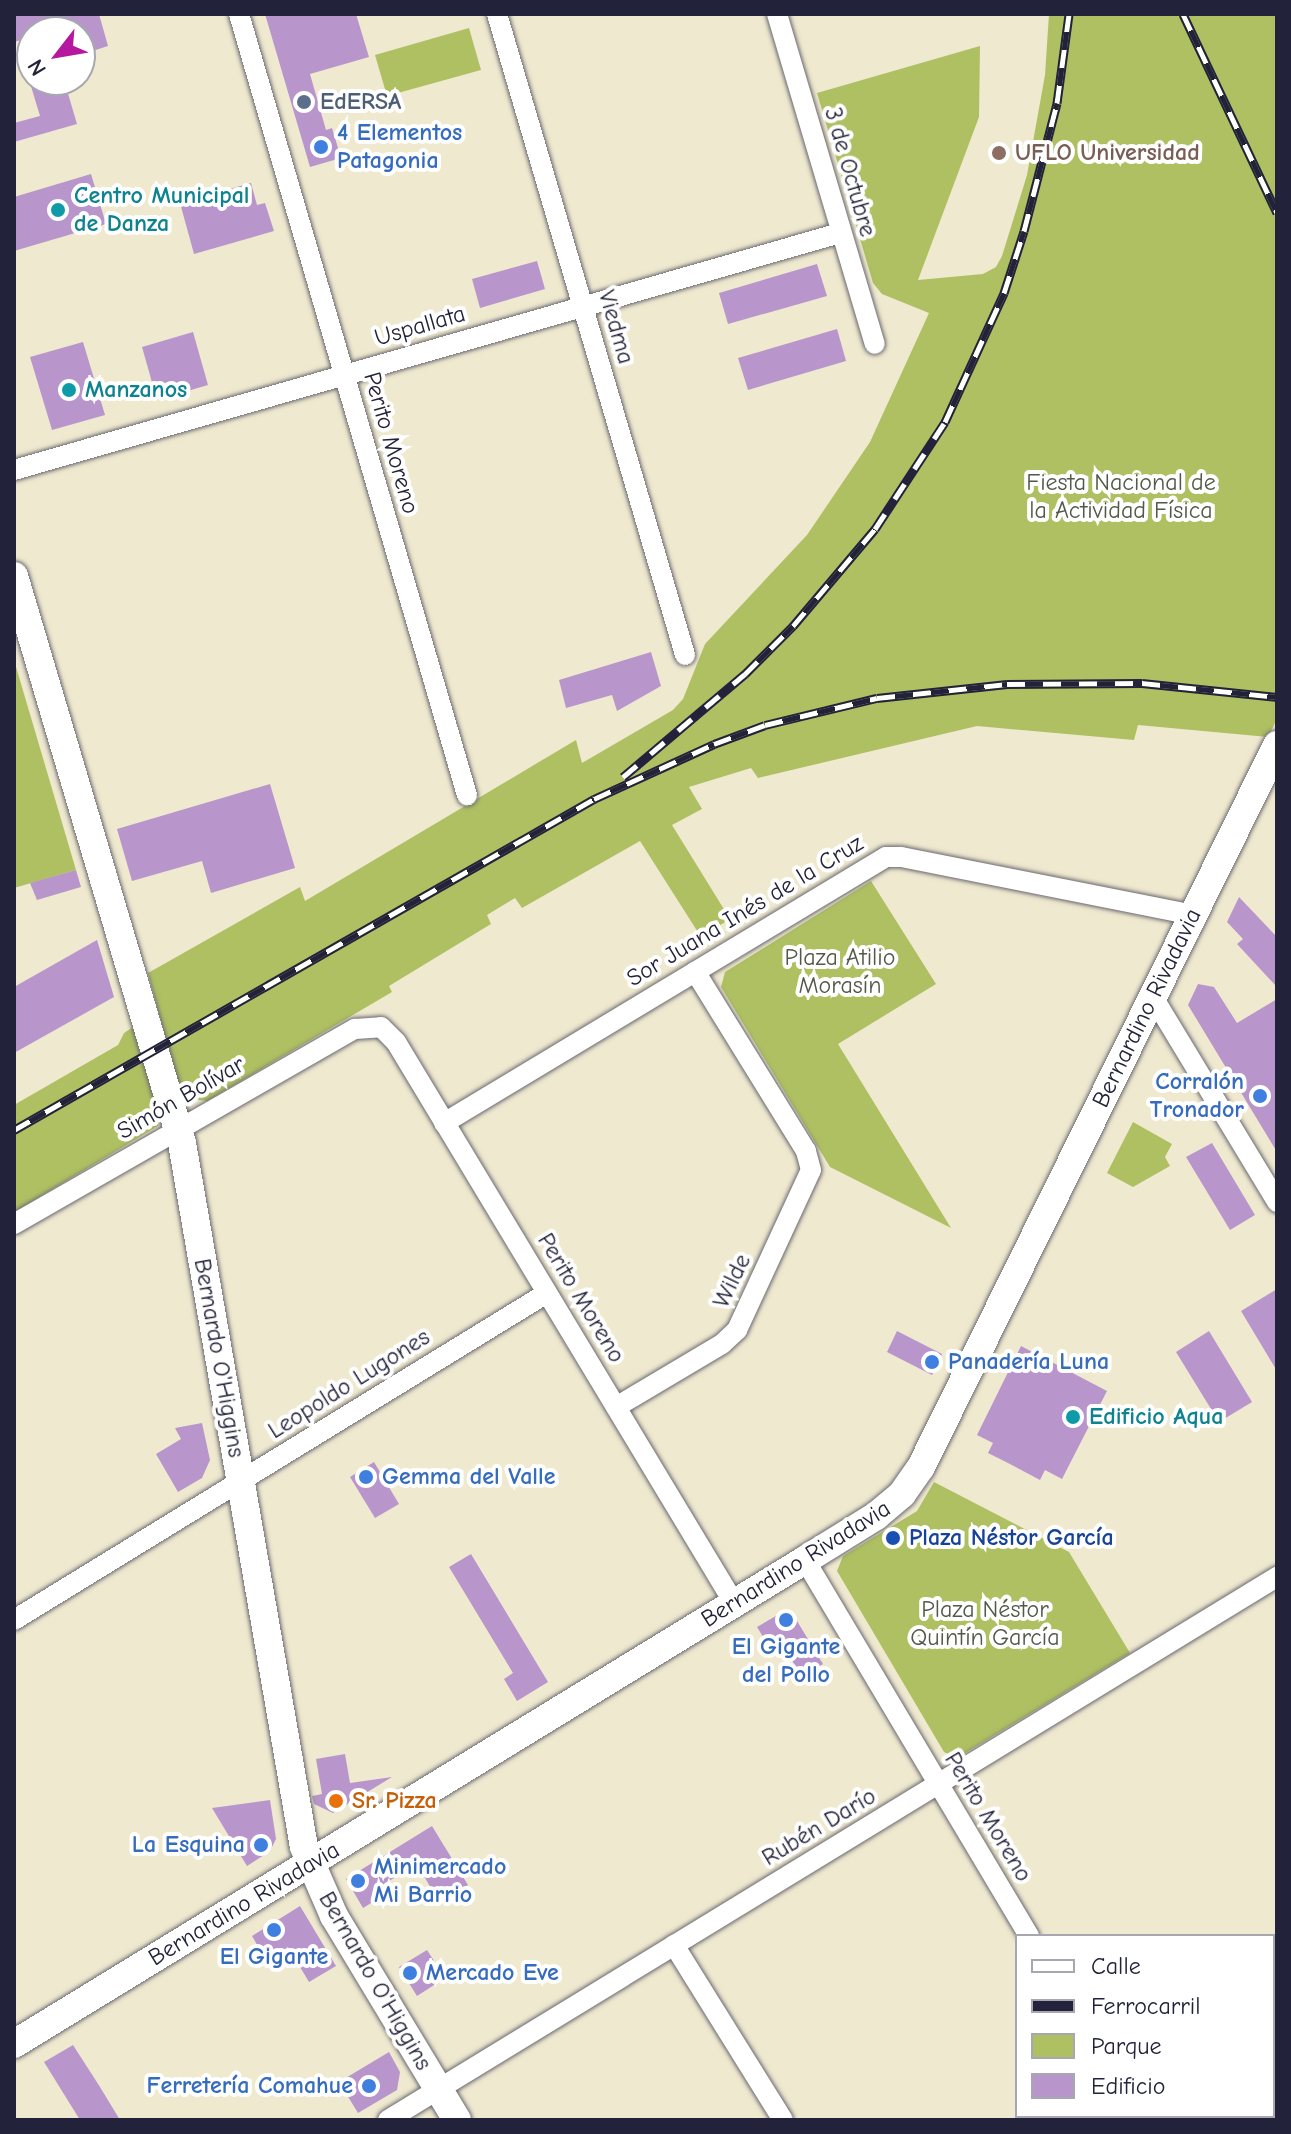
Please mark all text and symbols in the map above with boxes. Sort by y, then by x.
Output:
north arrow [16,16,96,96]
text: N [22,54,52,80]
place label: EdERSA [320,88,401,116]
marker: EdERSA [295,93,313,111]
street label: 3 de Octubre [818,104,882,240]
place label: 4 Elementos Patagonia [337,119,462,175]
marker: 4 Elementos Patagonia [312,138,330,156]
place label: UFLO Universidad [1015,139,1200,167]
marker: UFLO Universidad [990,144,1008,162]
place label: Centro Municipal de Danza [74,182,250,238]
marker: Centro Municipal de Danza [49,201,67,219]
street label: Viedma [592,287,640,367]
street label: Uspallata [371,299,469,353]
street label: Perito Moreno [357,369,425,517]
place label: Manzanos [85,376,187,404]
marker: Manzanos [60,381,78,399]
park label: Fiesta Nacional de la Actividad Física [1026,469,1216,525]
street label: Sor Juana Inés de la Cruz [622,829,868,993]
street label: Bernardino Rivadavia [1086,904,1208,1112]
park label: Plaza Atilio Morasín [785,944,895,1000]
street label: Simón Bolívar [112,1050,250,1146]
place label: Corralón Tronador [1150,1068,1244,1124]
marker: Corralón Tronador [1251,1087,1269,1105]
street label: Perito Moreno [531,1228,631,1368]
street label: Wilde [707,1249,757,1313]
street label: Bernardo O'Higgins [187,1256,251,1460]
street label: Leopoldo Lugones [263,1323,435,1445]
place label: Panadería Luna [948,1348,1109,1376]
marker: Panadería Luna [923,1353,941,1371]
place label: Edificio Aqua [1089,1403,1223,1431]
marker: Edificio Aqua [1064,1408,1082,1426]
place label: Gemma del Valle [382,1463,555,1491]
marker: Gemma del Valle [357,1468,375,1486]
street label: Bernardino Rivadavia [696,1494,896,1634]
place label: Plaza Néstor García [909,1524,1114,1552]
marker: Plaza Néstor García [884,1529,902,1547]
park label: Plaza Néstor Quintín García [910,1596,1060,1652]
marker: El Gigante del Pollo [777,1611,795,1629]
place label: El Gigante del Pollo [732,1633,840,1689]
street label: Perito Moreno [938,1747,1038,1887]
street label: Rubén Darío [757,1782,881,1872]
place label: Sr. Pizza [352,1787,437,1815]
marker: Sr. Pizza [327,1792,345,1810]
place label: La Esquina [132,1831,245,1859]
street label: Bernardino Rivadavia [143,1836,345,1972]
marker: La Esquina [252,1836,270,1854]
place label: Minimercado Mi Barrio [374,1853,506,1909]
marker: Minimercado Mi Barrio [349,1872,367,1890]
street label: Bernardo O'Higgins [312,1887,438,2075]
marker: El Gigante [265,1921,283,1939]
legend [1015,1934,1275,2118]
place label: El Gigante [220,1943,328,1971]
text: Calle [1091,1952,1141,1980]
place label: Mercado Eve [426,1959,559,1987]
marker: Mercado Eve [401,1964,419,1982]
text: Ferrocarril [1091,1992,1201,2020]
text: Parque [1091,2032,1162,2060]
place label: Ferretería Comahue [146,2072,353,2100]
text: Edificio [1091,2072,1166,2100]
marker: Ferretería Comahue [360,2077,378,2095]

